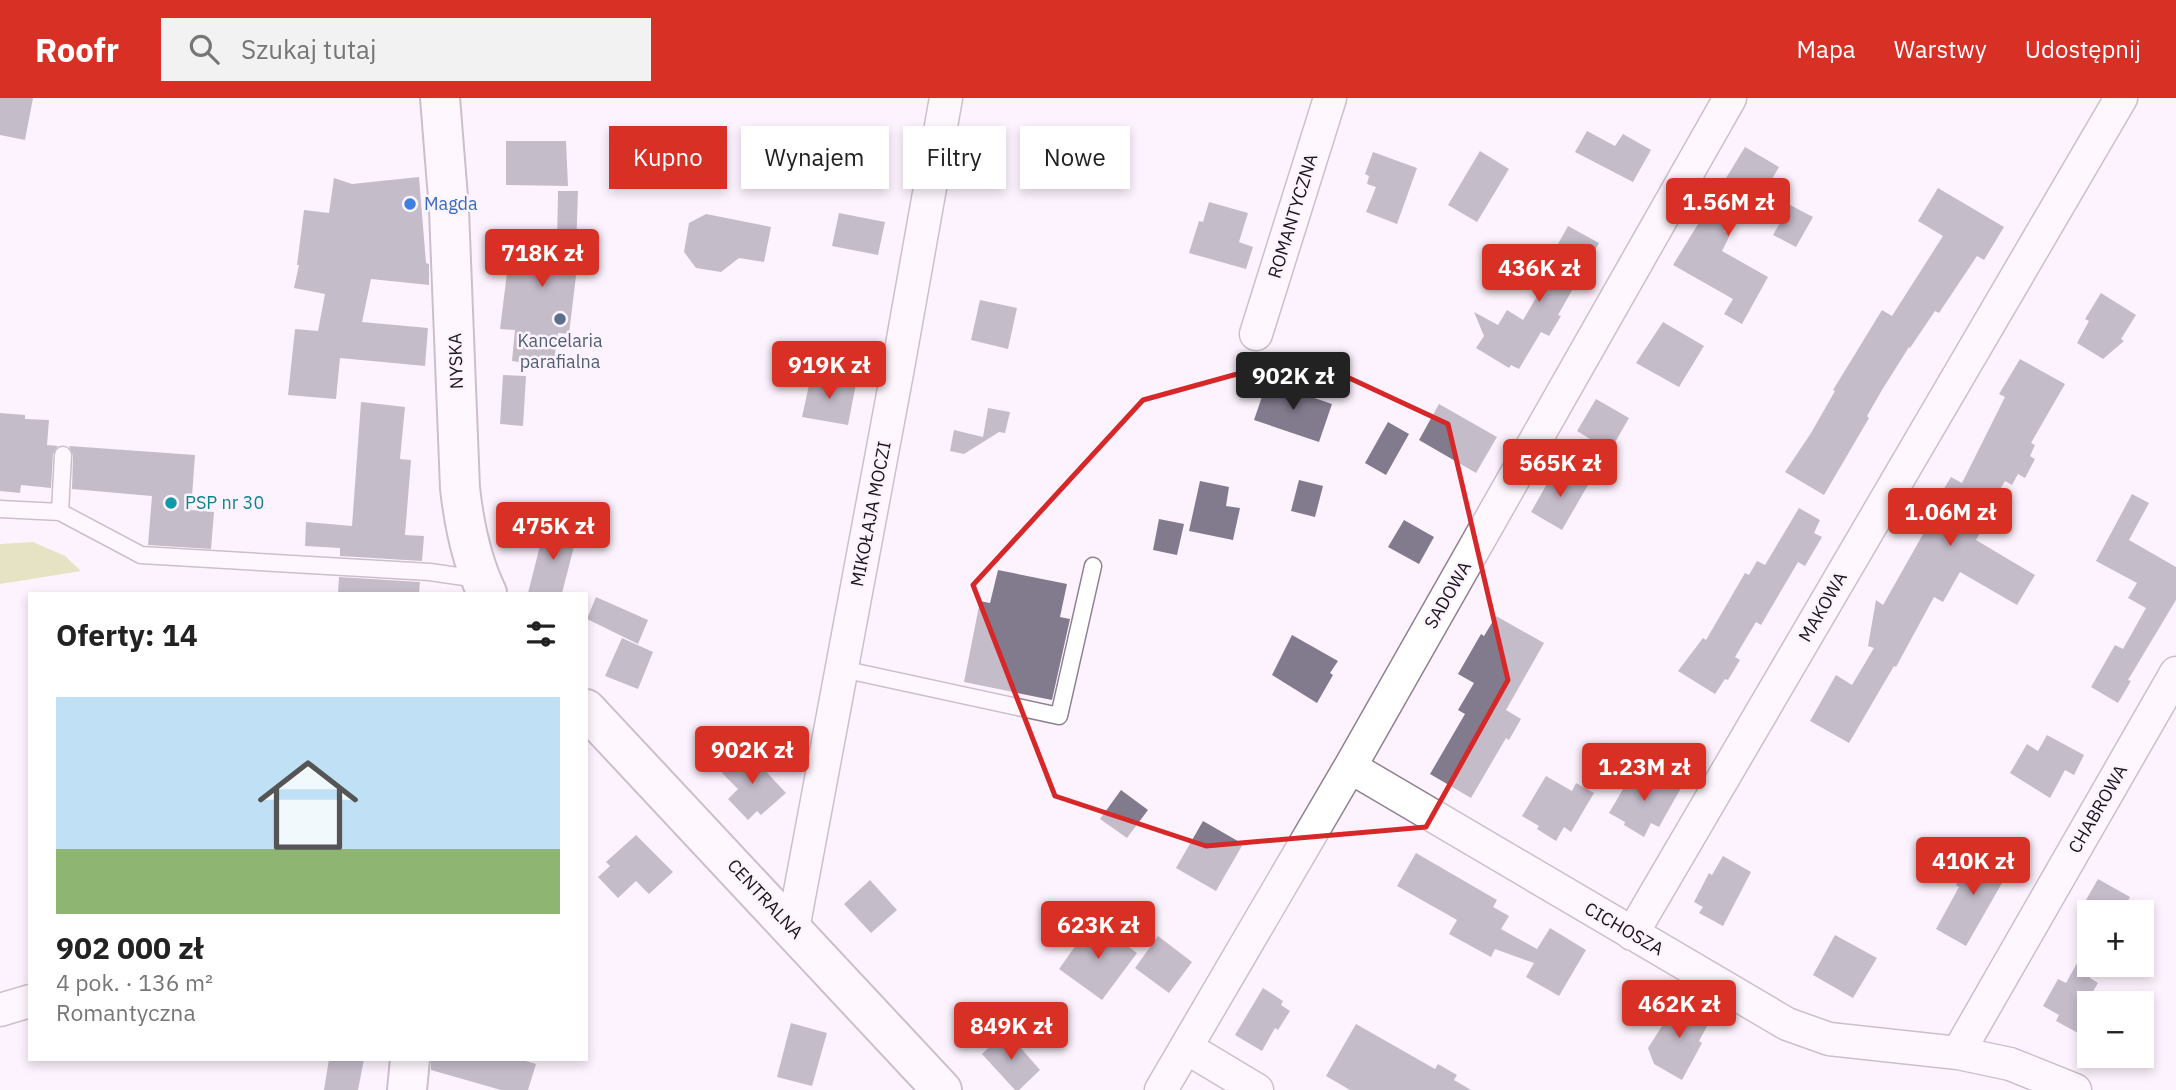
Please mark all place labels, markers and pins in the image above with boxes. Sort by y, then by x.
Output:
pin: 1.56M zł [1656,178,1800,238]
place label: Magda [424,192,478,215]
marker: Magda [402,196,418,212]
pin: 718K zł [477,230,607,289]
pin: 436K zł [1474,244,1604,304]
marker: Kancelaria parafialna [552,311,568,327]
place label: Kancelaria parafialna [517,329,603,373]
pin: 919K zł [764,342,894,401]
pin: 902K zł [1228,352,1358,412]
pin: 565K zł [1495,440,1625,499]
pin: 1.06M zł [1878,489,2022,548]
place label: PSP nr 30 [185,491,264,514]
marker: PSP nr 30 [163,495,179,511]
pin: 475K zł [488,503,618,562]
pin: 902K zł [687,726,817,786]
pin: 1.23M zł [1572,744,1716,803]
pin: 410K zł [1908,838,2038,897]
pin: 623K zł [1033,902,1163,961]
pin: 462K zł [1614,981,1744,1040]
pin: 849K zł [946,1002,1076,1062]

